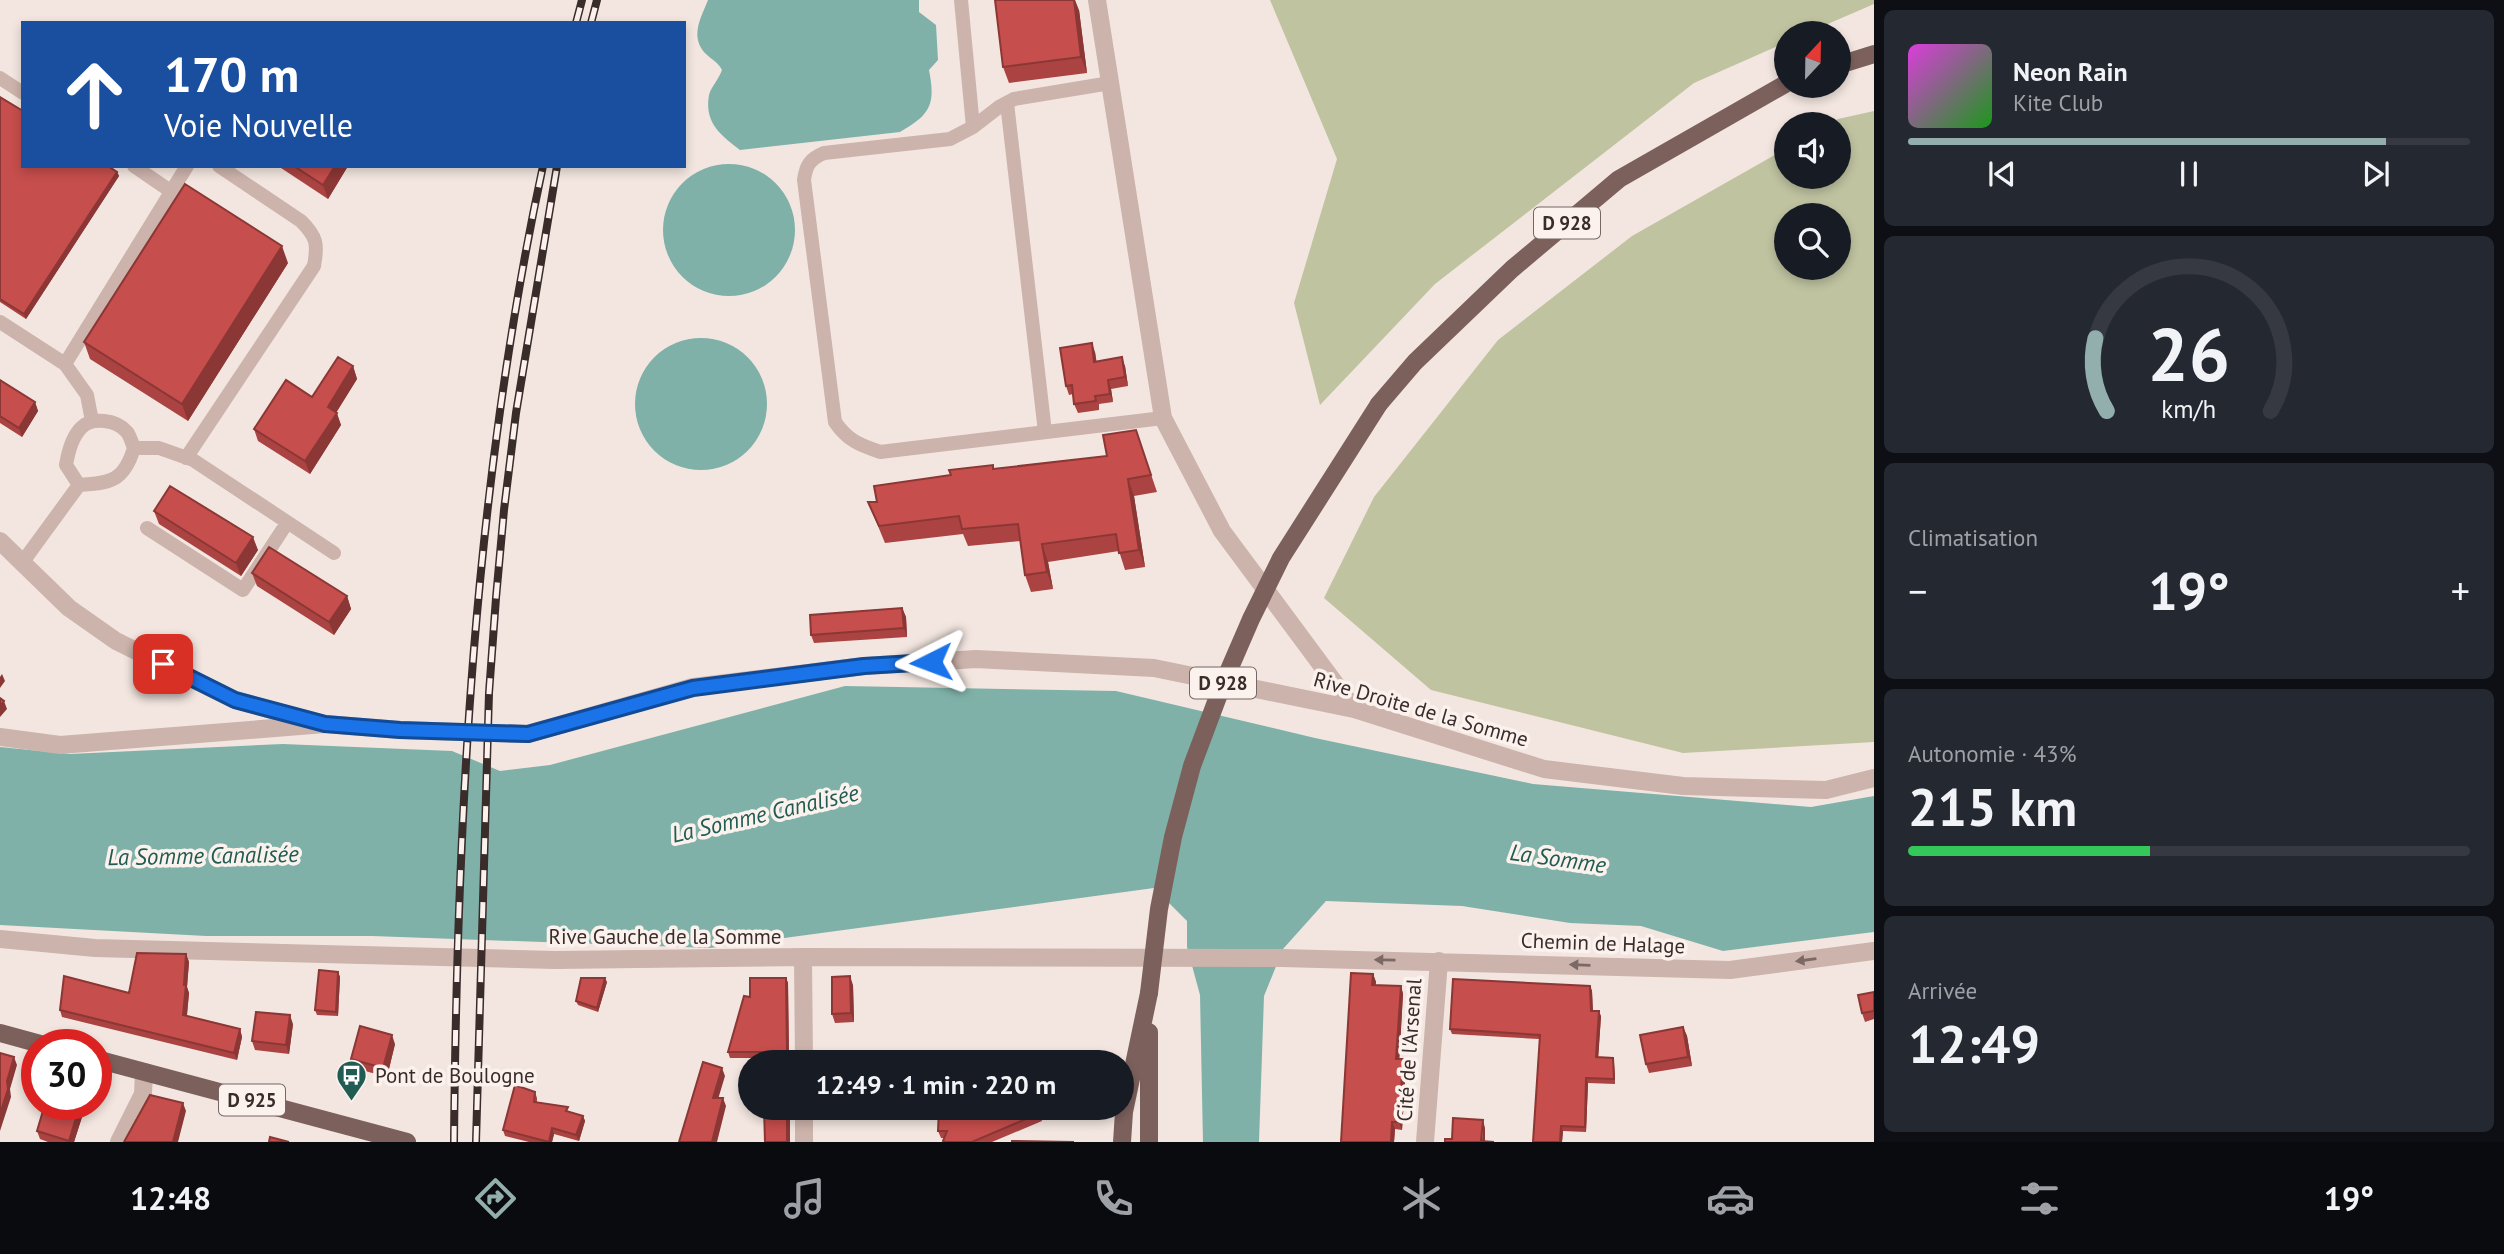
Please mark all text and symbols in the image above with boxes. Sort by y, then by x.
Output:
north arrow [1774,21,1852,98]
map controls [1774,21,1851,280]
text: 170 m [164,42,299,106]
icon: ahead [49,49,140,140]
text: Neon Rain [2013,55,2128,88]
text: Kite Club [2013,88,2103,117]
text: Voie Nouvelle [164,104,353,146]
button: sound [1774,112,1851,189]
icon: previous [1983,155,2021,193]
icon: pause [2170,155,2208,193]
icon: next [2357,155,2395,193]
button: search [1774,203,1851,280]
road number: D 928 [1534,208,1600,238]
text: 26 [2148,307,2230,401]
text: km/h [2162,392,2216,424]
text: Climatisation [1908,523,2038,552]
text: 19° [2148,557,2230,624]
text: − [1908,566,1927,615]
text: + [2451,566,2470,615]
position arrow [894,625,968,699]
pin [133,634,193,694]
icon: arrive [144,645,182,683]
street label: Rive Droite de la Somme [1311,665,1531,753]
road number: D 928 [1190,668,1256,698]
text: Autonomie · 43% [1908,739,2076,768]
text: 215 km [1908,773,2077,840]
water label: La Somme Canalisée [668,777,862,849]
water label: La Somme [1508,837,1608,879]
water label: La Somme Canalisée [107,839,299,871]
street label: Rive Gauche de la Somme [548,923,782,950]
street label: Chemin de Halage [1520,927,1686,959]
one-way arrow [1373,954,1395,966]
one-way arrow [1795,954,1817,965]
one-way arrow [1568,960,1590,971]
text: Arrivée [1908,976,1977,1005]
street label: Cité de l'Arsenal [1391,977,1427,1123]
text: 12:49 [1908,1010,2040,1077]
speed limit sign: 30 [21,1029,112,1120]
bus stop icon: Pont de Boulogne [335,1058,369,1102]
place label: Pont de Boulogne [375,1062,535,1089]
text: 12:49 · 1 min · 220 m [816,1068,1056,1101]
road number: D 925 [219,1084,285,1116]
icon: directions [471,1174,520,1223]
icon: music [780,1174,829,1223]
icon: phone [1089,1174,1138,1223]
icon: climate [1397,1174,1446,1223]
icon: car [1706,1174,1755,1223]
icon: filters [2015,1174,2064,1223]
text: 12:48 [130,1177,211,1219]
text: 19° [2324,1177,2374,1219]

